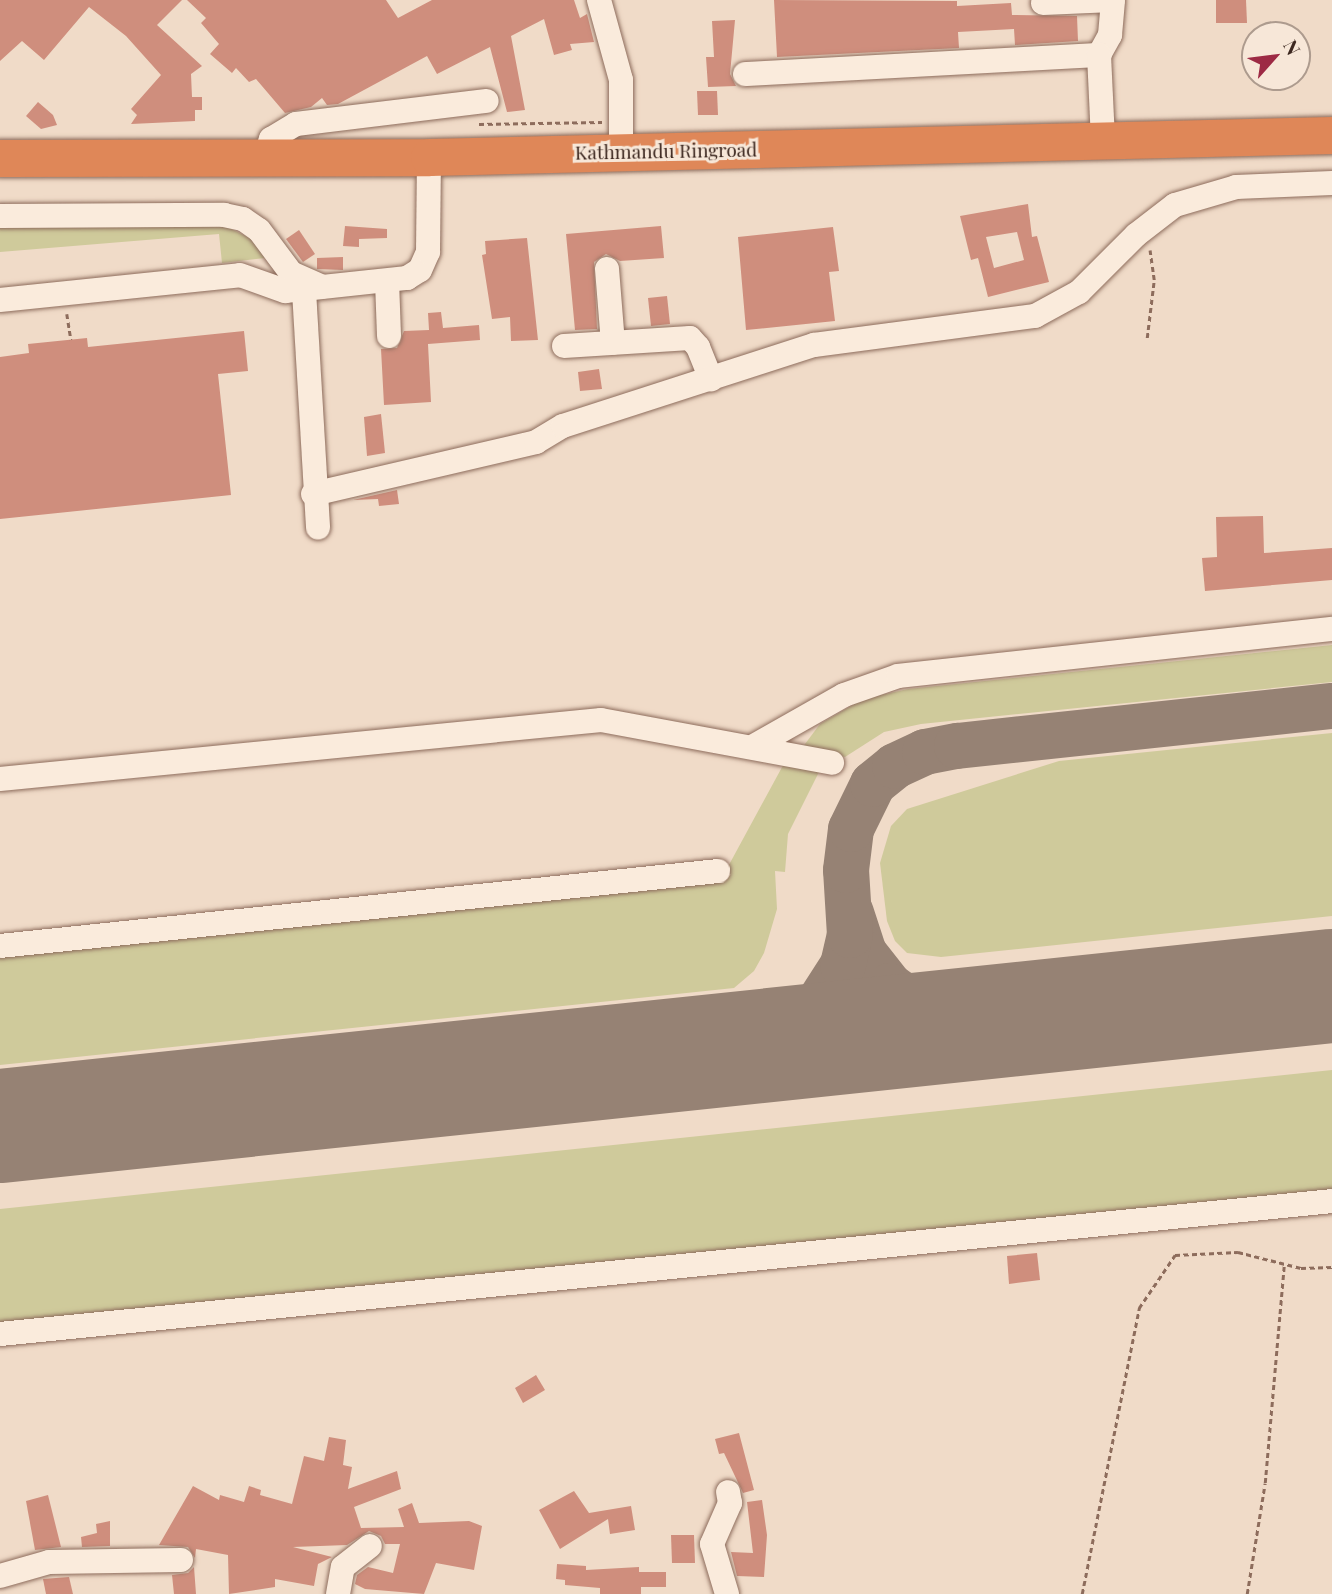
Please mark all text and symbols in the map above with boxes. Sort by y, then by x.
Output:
north arrow [1241,21,1311,91]
text: N [1278,35,1307,59]
street label: Kathmandu Ringroad [575,138,757,164]

